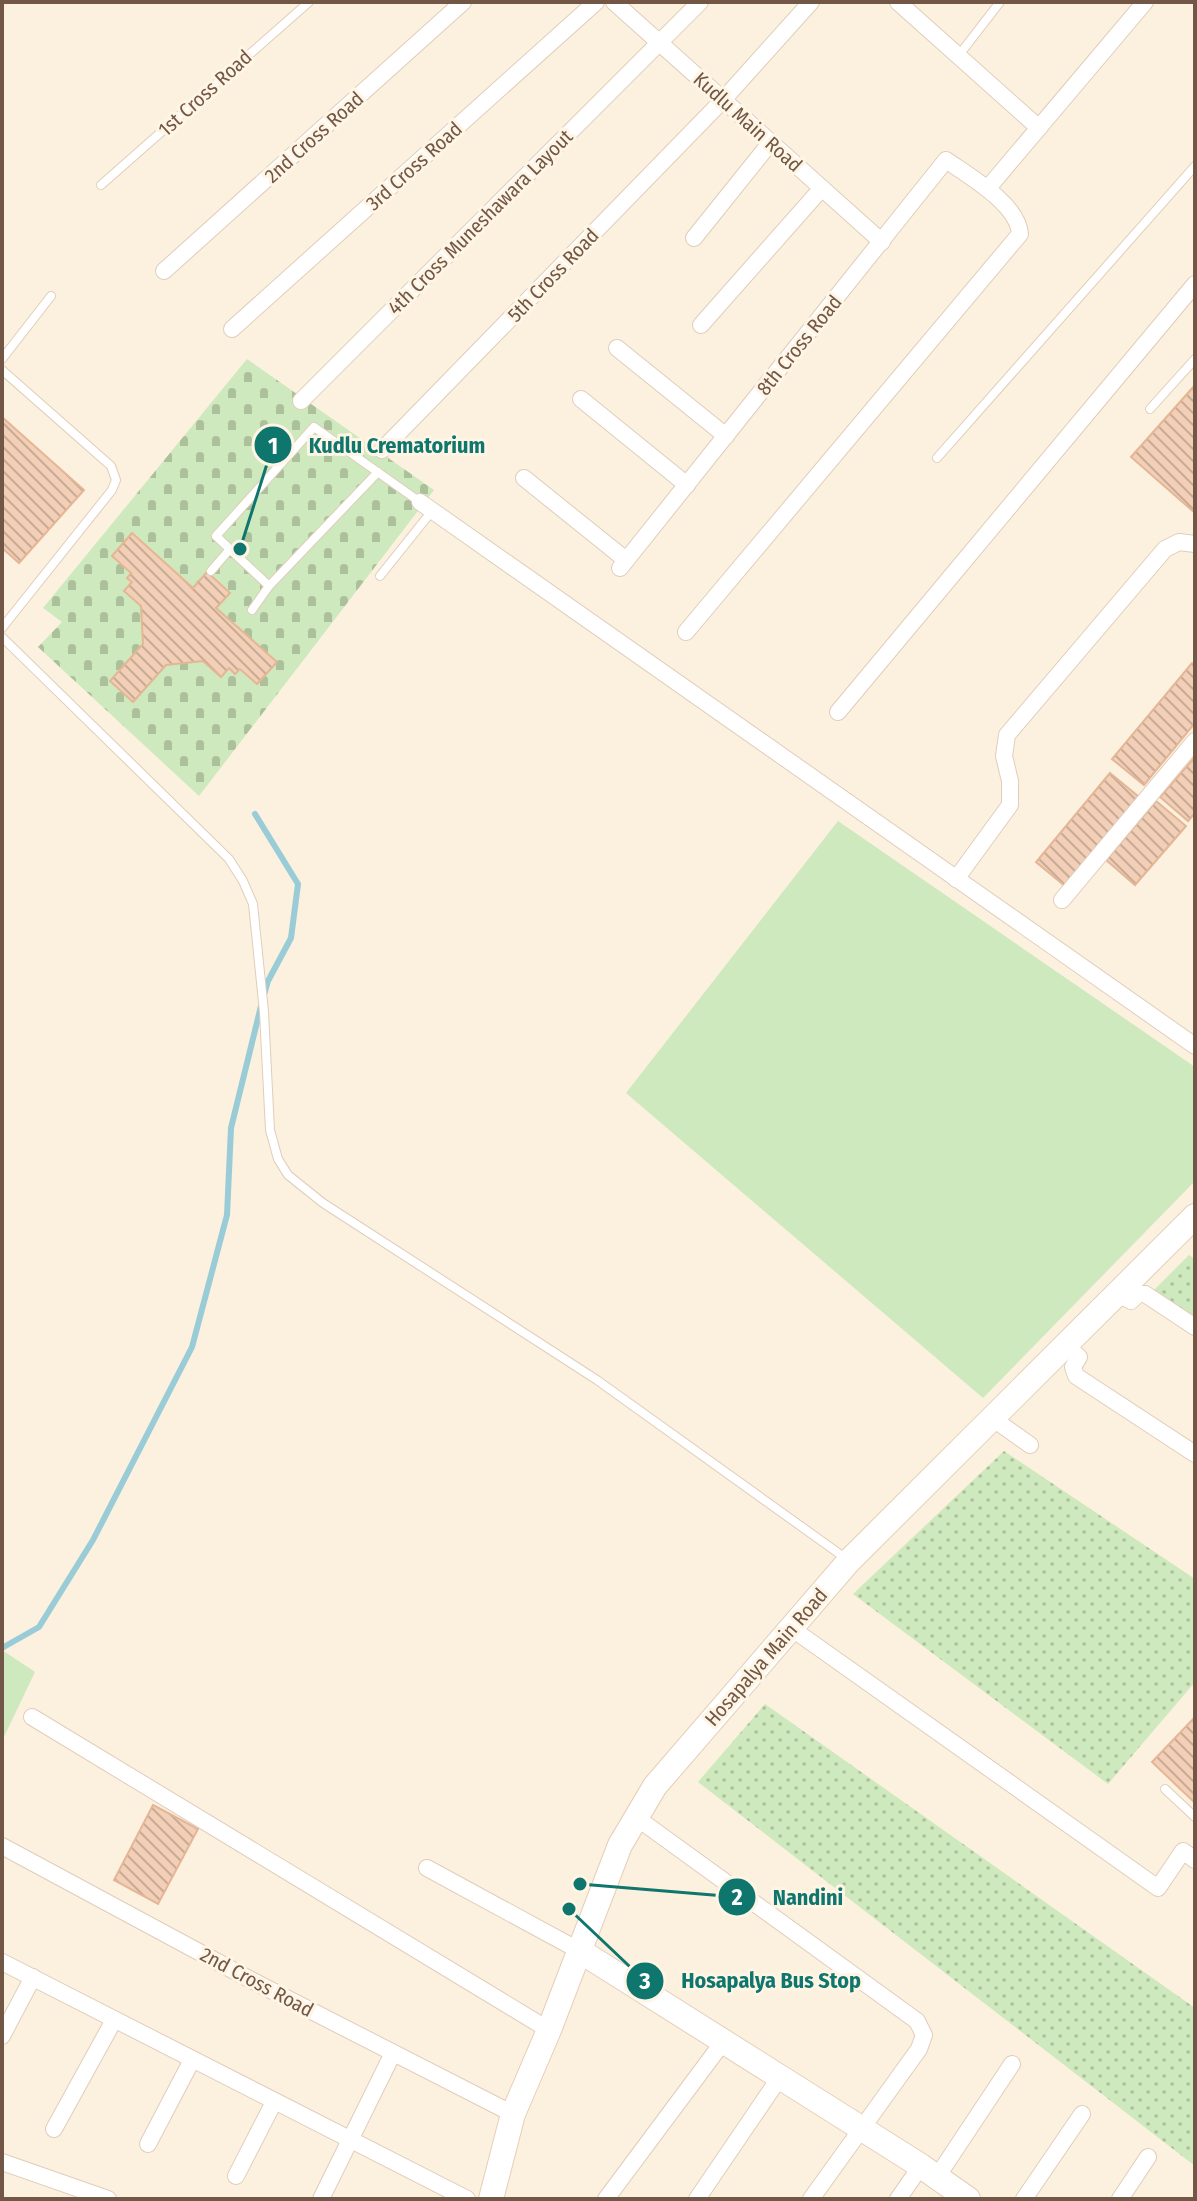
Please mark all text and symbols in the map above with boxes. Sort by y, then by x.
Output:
street label: 1st Cross Road [153,45,257,141]
street label: Kudlu Main Road [689,67,807,177]
street label: 2nd Cross Road [260,86,368,188]
street label: 3rd Cross Road [361,117,467,215]
street label: 4th Cross Muneshawara Layout [382,124,578,320]
street label: 5th Cross Road [502,223,604,327]
street label: 8th Cross Road [751,290,847,400]
callout: Kudlu Crematorium [253,422,501,468]
text: 1 [268,432,278,460]
text: Kudlu Crematorium [309,432,485,459]
street label: Hosapalya Main Road [700,1583,832,1731]
callout: Nandini [717,1874,860,1920]
text: 2 [730,1883,743,1911]
text: Nandini [773,1884,843,1911]
street label: 2nd Cross Road [196,1942,318,2022]
callout: Hosapalya Bus Stop [625,1958,877,2004]
text: 3 [638,1967,651,1995]
text: Hosapalya Bus Stop [681,1967,861,1994]

